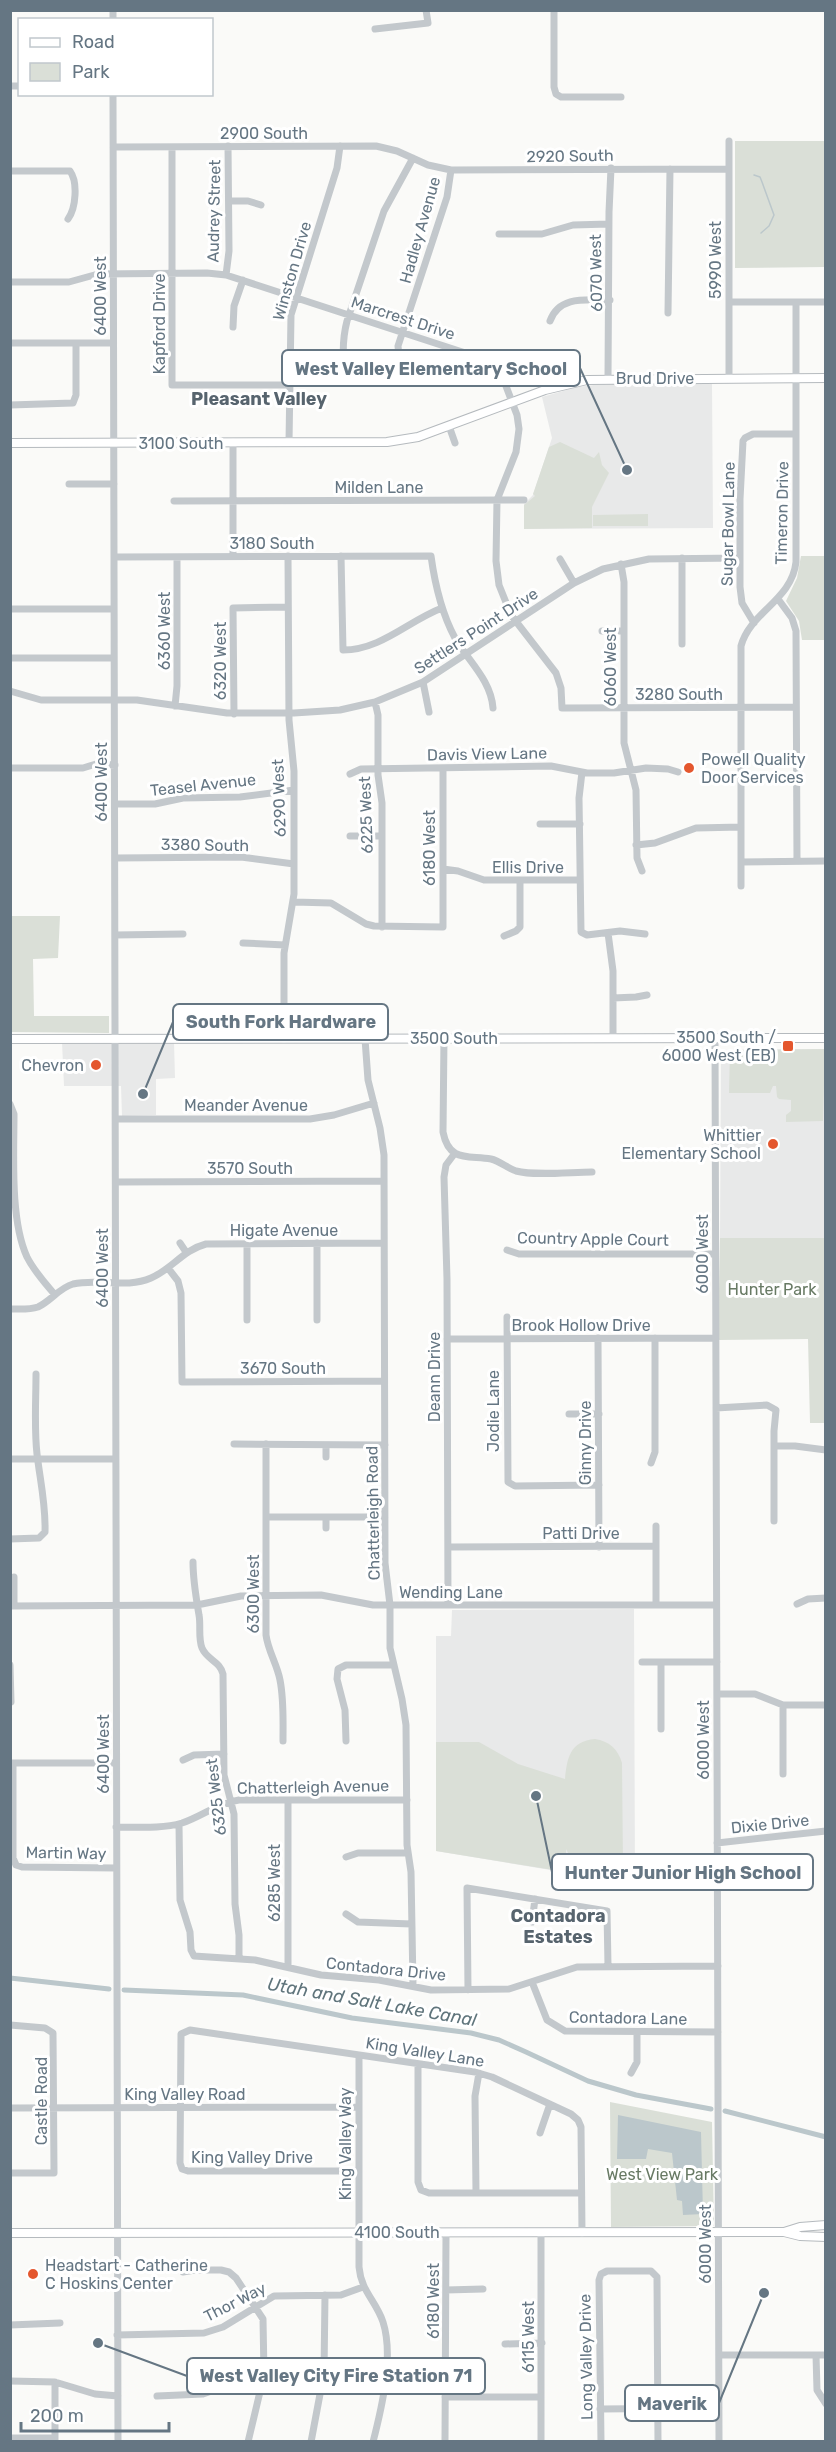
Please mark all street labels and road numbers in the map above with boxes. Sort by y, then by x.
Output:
street label: 2900 South [220,124,308,143]
street label: 2920 South [526,146,614,166]
street label: Audrey Street [204,159,224,263]
street label: Hadley Avenue [396,174,444,286]
street label: Winston Drive [269,219,315,323]
street label: 5990 West [706,221,725,299]
street label: 6070 West [586,234,606,312]
street label: 6400 West [91,256,110,336]
street label: Kapford Drive [150,274,169,374]
street label: Marcrest Drive [349,292,457,344]
street label: Brud Drive [616,369,694,388]
street label: 3100 South [138,434,224,453]
street label: Timeron Drive [772,461,792,565]
street label: Sugar Bowl Lane [717,462,739,586]
street label: Milden Lane [334,478,424,497]
street label: 3180 South [229,534,315,553]
street label: Settlers Point Drive [411,584,542,678]
street label: 6360 West [155,592,174,670]
street label: 6320 West [211,622,230,700]
street label: 6060 West [601,627,620,707]
street label: 3280 South [635,685,723,704]
street label: 6400 West [92,742,111,822]
street label: Davis View Lane [427,743,547,765]
street label: 6290 West [268,759,290,837]
street label: Teasel Avenue [149,770,257,800]
street label: 6225 West [355,776,377,854]
street label: 6180 West [420,810,439,886]
street label: 3380 South [161,835,249,855]
street label: Ellis Drive [492,858,564,877]
street label: 3500 South [410,1029,498,1048]
street label: Meander Avenue [184,1096,308,1115]
street label: 3570 South [207,1159,293,1178]
street label: 6000 West [693,1214,712,1294]
street label: Higate Avenue [230,1221,338,1240]
street label: 6400 West [93,1228,112,1308]
street label: Country Apple Court [517,1228,669,1250]
street label: Brook Hollow Drive [511,1316,651,1335]
street label: Deann Drive [425,1332,444,1422]
street label: 3670 South [240,1359,326,1378]
street label: Jodie Lane [484,1370,503,1452]
street label: Ginny Drive [576,1401,595,1485]
street label: Chatterleigh Road [362,1446,384,1580]
street label: Patti Drive [542,1524,620,1543]
street label: 6300 West [244,1554,263,1634]
street label: Wending Lane [399,1583,503,1602]
street label: 6000 West [694,1700,713,1780]
street label: 6400 West [94,1714,113,1794]
street label: 6325 West [202,1757,230,1837]
street label: Chatterleigh Avenue [237,1776,389,1798]
street label: Dixie Drive [730,1810,810,1838]
street label: Martin Way [25,1843,107,1863]
street label: 6285 West [265,1844,284,1922]
street label: Contadora Drive [325,1953,447,1985]
street label: Contadora Lane [569,2007,687,2029]
street label: King Valley Lane [364,2033,486,2071]
street label: Castle Road [32,2057,51,2145]
street label: King Valley Road [124,2085,246,2104]
street label: King Valley Way [336,2087,355,2201]
street label: King Valley Drive [191,2148,313,2167]
street label: 6000 West [696,2204,715,2284]
street label: 4100 South [354,2223,440,2242]
street label: 6180 West [424,2263,443,2339]
street label: Thor Way [201,2278,269,2326]
street label: Long Valley Drive [575,2294,597,2420]
street label: 6115 West [519,2301,538,2373]

